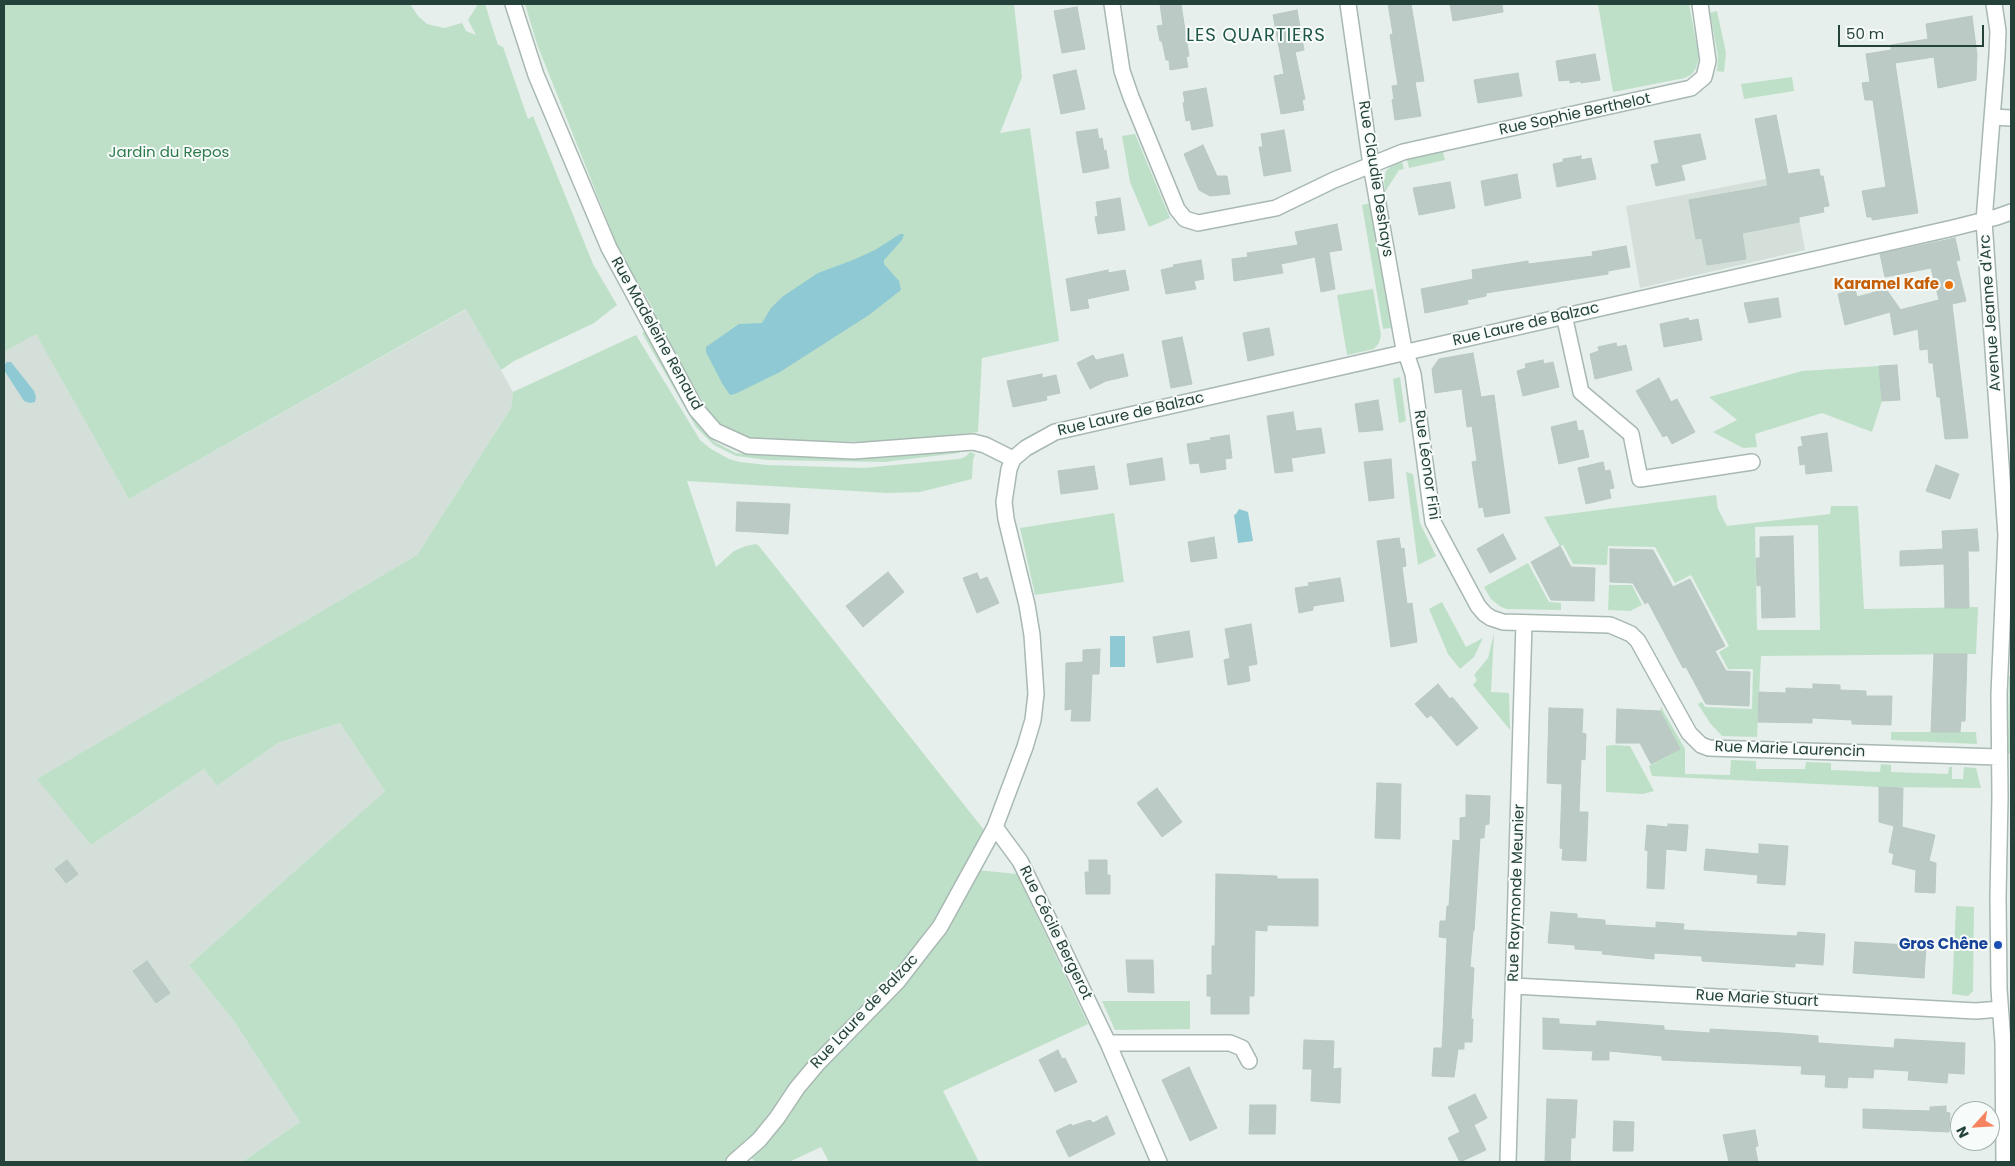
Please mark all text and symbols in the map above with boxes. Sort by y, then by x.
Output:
scale bar [1840,15,1986,47]
text: 50 m [1846,23,1884,44]
district label: LES QUARTIERS [1185,25,1327,47]
street label: Rue Sophie Berthelot [1498,90,1652,140]
street label: Rue Claudie Deshays [1354,100,1396,258]
park label: Jardin du Repos [109,144,229,162]
street label: Avenue Jeanne d'Arc [1977,234,2005,392]
street label: Rue Madeleine Renaud [606,254,706,414]
place label: Karamel Kafe [1834,276,1939,294]
marker: Karamel Kafe [1943,279,1955,291]
street label: Rue Laure de Balzac [1451,299,1601,351]
street label: Rue Laure de Balzac [1056,389,1206,441]
street label: Rue Léonor Fini [1409,409,1443,521]
street label: Rue Marie Laurencin [1714,738,1866,762]
street label: Rue Raymonde Meunier [1505,804,1529,982]
street label: Rue Cécile Bergerot [1015,863,1095,1003]
place label: Gros Chêne [1899,936,1988,954]
marker: Gros Chêne [1992,939,2004,951]
street label: Rue Laure de Balzac [807,951,923,1073]
street label: Rue Marie Stuart [1695,987,1819,1011]
north arrow [1950,1101,2000,1151]
text: N [1951,1123,1974,1141]

